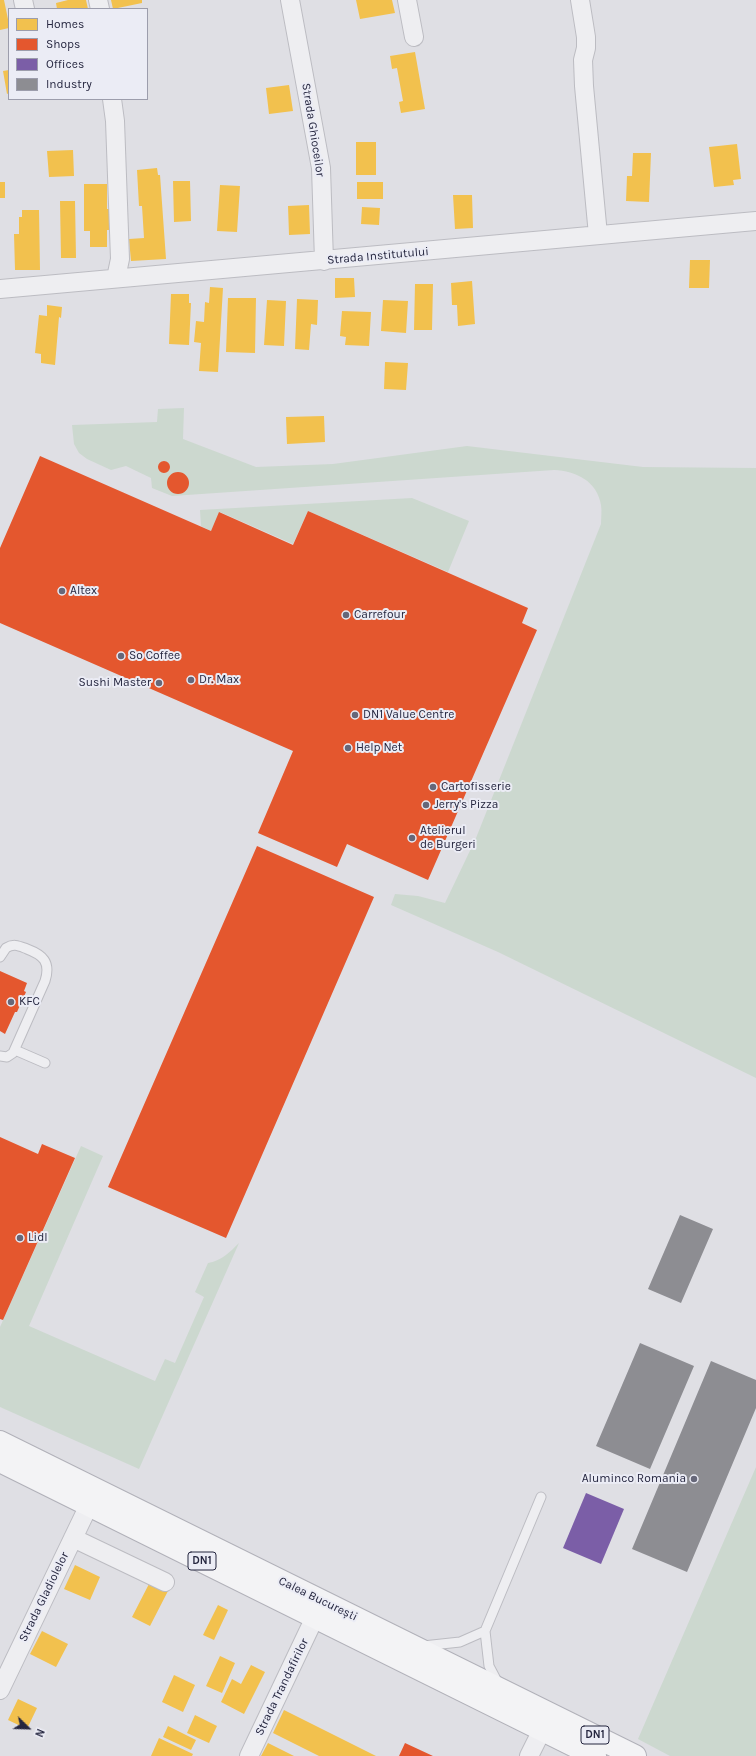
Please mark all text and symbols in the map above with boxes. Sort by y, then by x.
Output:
legend [8,8,148,100]
text: Homes [46,17,84,31]
text: Shops [46,37,80,51]
text: Offices [46,57,84,71]
text: Industry [46,77,92,91]
street label: Strada Ghioceilor [298,82,328,178]
street label: Strada Institutului [327,244,429,268]
place label: Altex [70,584,97,598]
marker: Altex [57,586,67,596]
place label: Carrefour [354,608,405,622]
marker: Carrefour [341,610,351,620]
place label: So Coffee [129,649,180,663]
marker: So Coffee [116,651,126,661]
place label: Dr. Max [199,673,239,687]
marker: Dr. Max [186,675,196,685]
place label: Sushi Master [78,676,151,690]
marker: Sushi Master [154,678,164,688]
place label: DN1 Value Centre [363,708,454,722]
marker: DN1 Value Centre [350,710,360,720]
place label: Help Net [356,741,402,755]
marker: Help Net [343,743,353,753]
place label: Cartofisserie [441,780,511,794]
marker: Cartofisserie [428,782,438,792]
place label: Jerry's Pizza [434,798,498,812]
marker: Jerry's Pizza [421,800,431,810]
place label: Atelierul de Burgeri [420,824,476,852]
marker: Atelierul de Burgeri [407,833,417,843]
place label: KFC [19,995,40,1009]
marker: KFC [6,997,16,1007]
place label: Lidl [28,1231,48,1245]
marker: Lidl [15,1233,25,1243]
place label: Aluminco Romania [582,1472,686,1486]
marker: Aluminco Romania [689,1474,699,1484]
street label: Strada Gladiolelor [16,1550,72,1644]
road number: DN1 [188,1552,216,1570]
street label: Calea București [276,1574,360,1624]
street label: Strada Trandafirilor [252,1636,312,1738]
north arrow [8,1708,48,1748]
road number: DN1 [581,1726,609,1744]
text: N [32,1727,47,1739]

